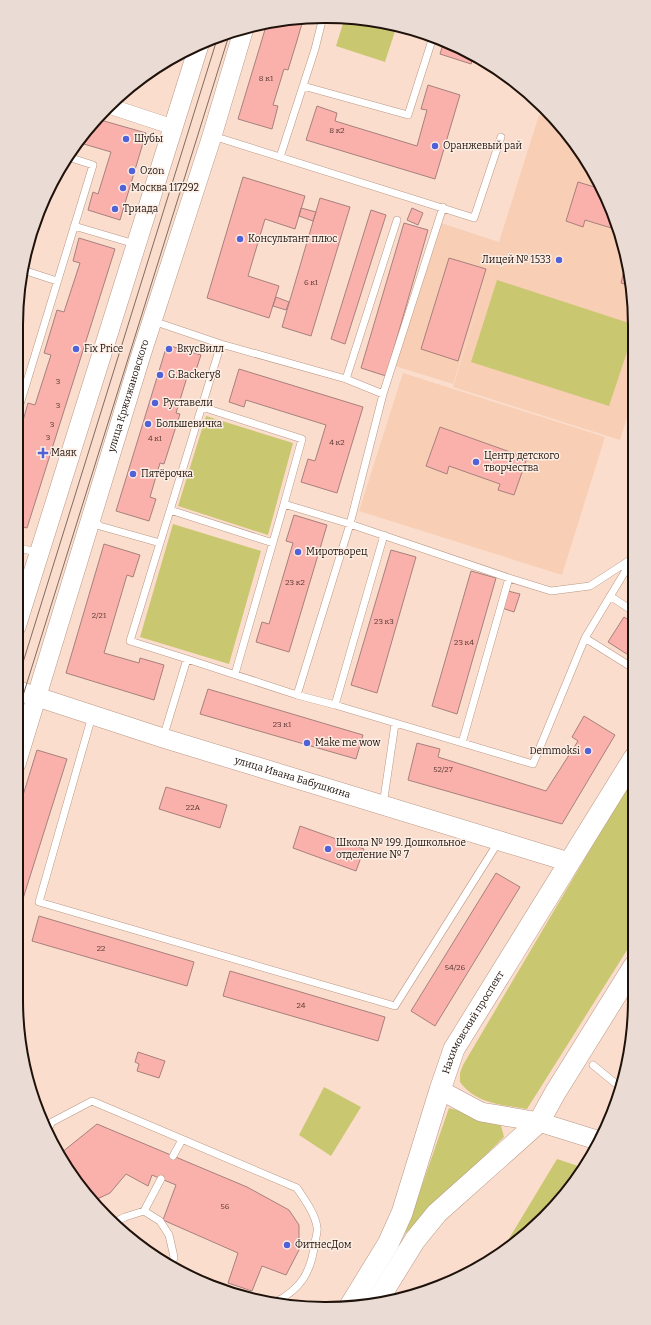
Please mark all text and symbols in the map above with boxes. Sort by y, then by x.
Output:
house number: 8 к1 [259,74,274,83]
house number: 8 к2 [329,126,345,135]
place label: Шубы [134,132,163,145]
marker: Шубы [121,134,131,144]
place label: Оранжевый рай [443,140,523,152]
marker: Оранжевый рай [430,141,440,151]
place label: Ozon [140,165,165,177]
marker: Ozon [127,166,137,176]
place label: Москва 117292 [131,182,199,194]
marker: Москва 117292 [118,183,128,193]
place label: Триада [123,203,159,215]
marker: Триада [110,204,120,214]
place label: Консультант плюс [248,233,337,245]
marker: Консультант плюс [235,234,245,244]
place label: Лицей № 1533 [482,254,551,266]
marker: Лицей № 1533 [554,255,564,265]
house number: 6 к1 [304,278,319,287]
street label: улица Кржижановского [105,338,152,455]
place label: Fix Price [84,343,123,355]
place label: ВкусВилл [177,343,224,355]
marker: Fix Price [71,344,81,354]
marker: ВкусВилл [164,344,174,354]
place label: G.Backery8 [168,369,221,381]
marker: G.Backery8 [155,370,165,380]
house number: 3 [56,377,61,386]
place label: Руставели [163,397,213,409]
marker: Руставели [150,398,160,408]
house number: 3 [56,401,61,410]
place label: Большевичка [156,418,223,430]
marker: Большевичка [143,419,153,429]
house number: 3 [50,420,55,429]
house number: 3 [46,433,51,442]
house number: 4 к1 [148,434,163,443]
house number: 4 к2 [329,438,345,447]
place label: Маяк [51,447,77,459]
marker: Маяк [38,448,48,458]
place label: Центр детского творчества [484,450,560,474]
marker: Центр детского творчества [471,457,481,467]
place label: Пятёрочка [141,468,193,480]
marker: Пятёрочка [128,469,138,479]
place label: Миротворец [306,546,368,558]
marker: Миротворец [293,547,303,557]
house number: 23 к2 [285,578,305,587]
house number: 2/21 [92,611,107,620]
house number: 23 к3 [374,617,394,626]
house number: 23 к4 [454,638,474,647]
house number: 23 к1 [273,720,292,729]
place label: Make me wow [315,737,381,749]
marker: Make me wow [302,738,312,748]
place label: Demmoksi [529,745,580,757]
marker: Demmoksi [583,746,593,756]
street label: улица Ивана Бабушкина [232,754,352,801]
house number: 52/27 [433,765,453,774]
house number: 22А [186,803,201,812]
place label: Школа № 199. Дошкольное отделение № 7 [336,837,466,861]
marker: Школа № 199. Дошкольное отделение № 7 [323,844,333,854]
house number: 22 [97,944,105,953]
house number: 54/26 [445,963,466,972]
street label: Нахимовский проспект [440,969,507,1076]
house number: 24 [296,1001,306,1010]
house number: 56 [221,1202,230,1211]
place label: ФитнесДом [295,1239,352,1251]
marker: ФитнесДом [282,1240,292,1250]

